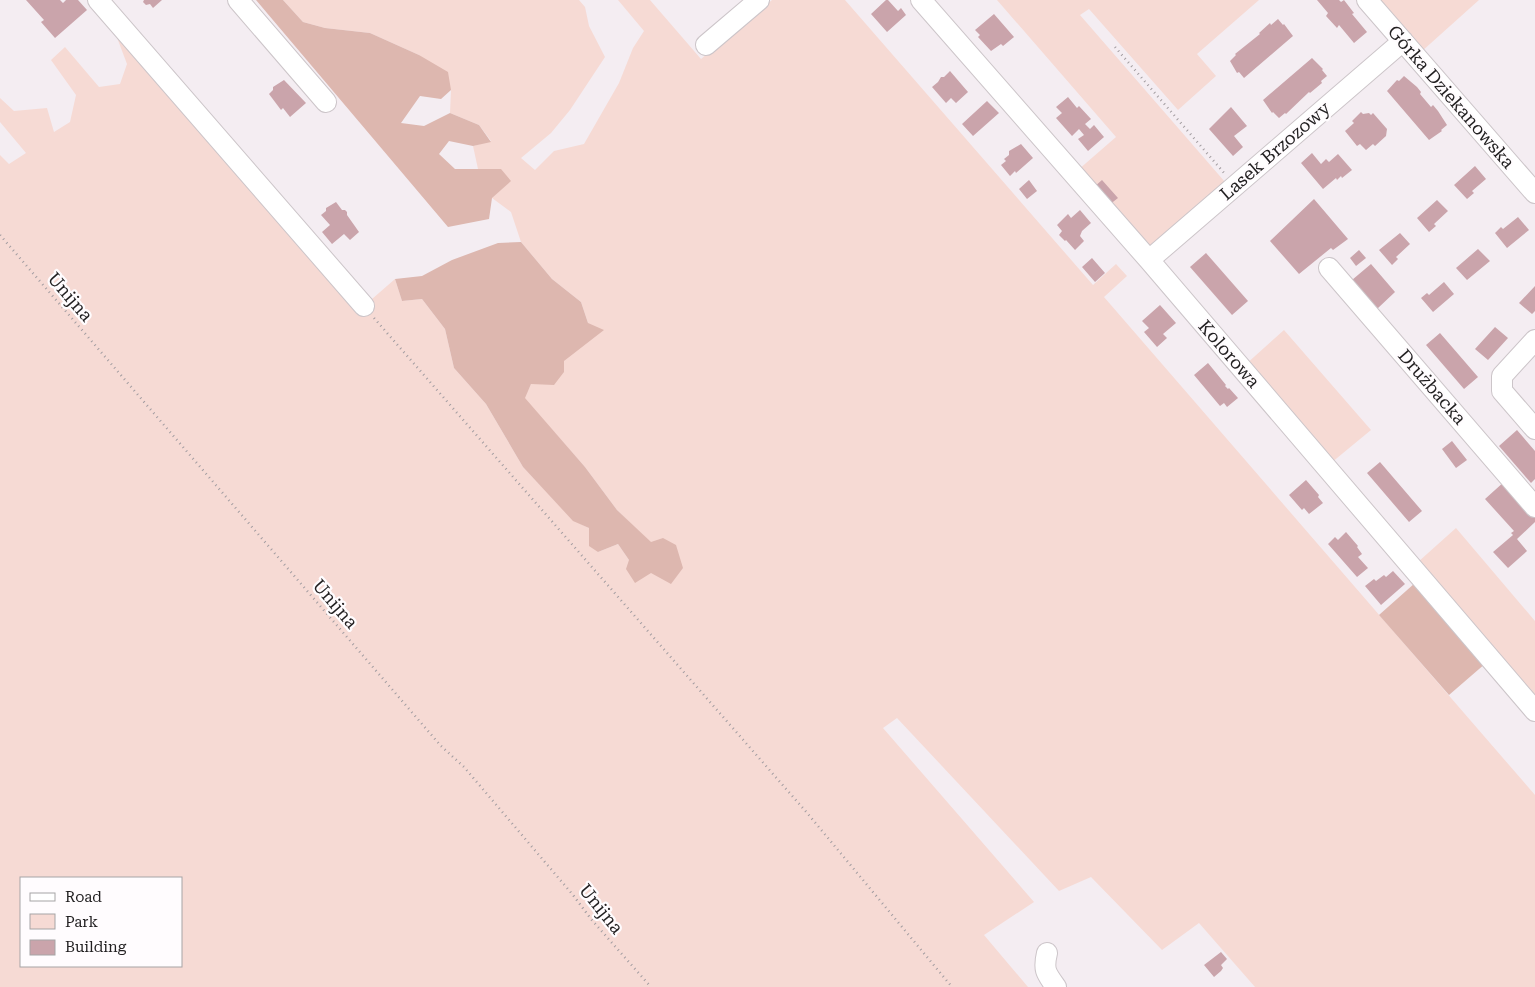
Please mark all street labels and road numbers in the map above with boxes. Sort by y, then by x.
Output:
street label: Górka Dziekanowska [1384,21,1519,173]
street label: Lasek Brzozowy [1215,97,1334,204]
street label: Unijna [43,268,98,326]
street label: Kolorowa [1194,316,1265,392]
street label: Drużbacka [1394,345,1471,429]
street label: Unijna [308,575,363,633]
street label: Unijna [575,879,628,938]

